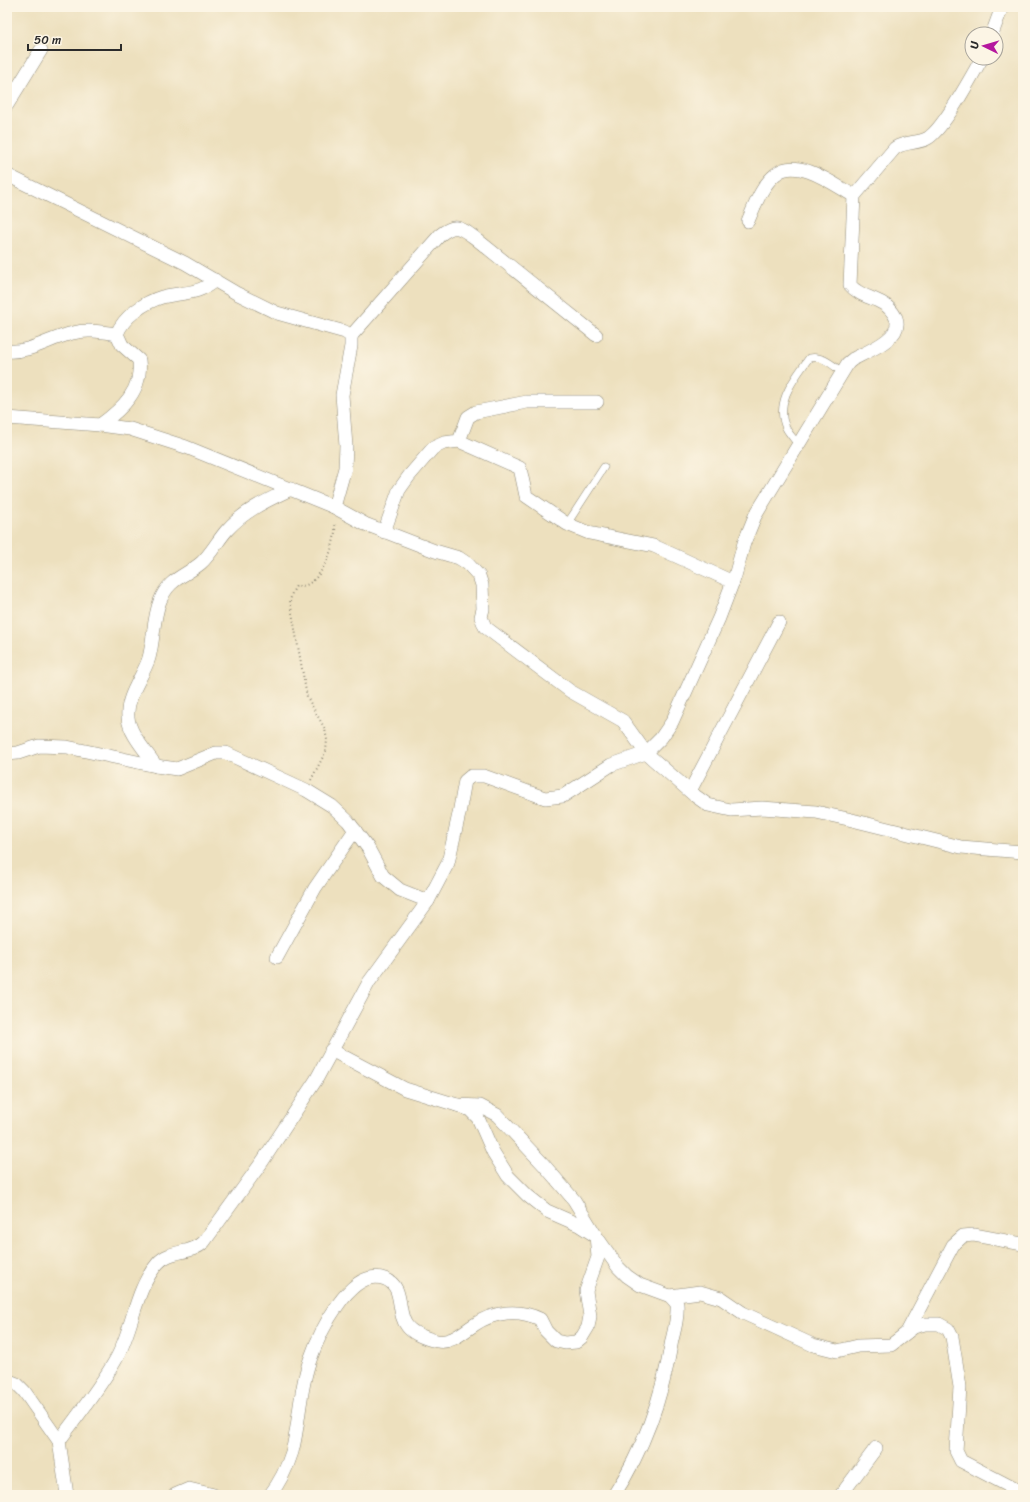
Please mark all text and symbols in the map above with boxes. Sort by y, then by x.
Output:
scale bar [28,26,121,52]
north arrow [964,26,1004,66]
text: 50 m [34,29,61,51]
text: U [965,40,984,50]

